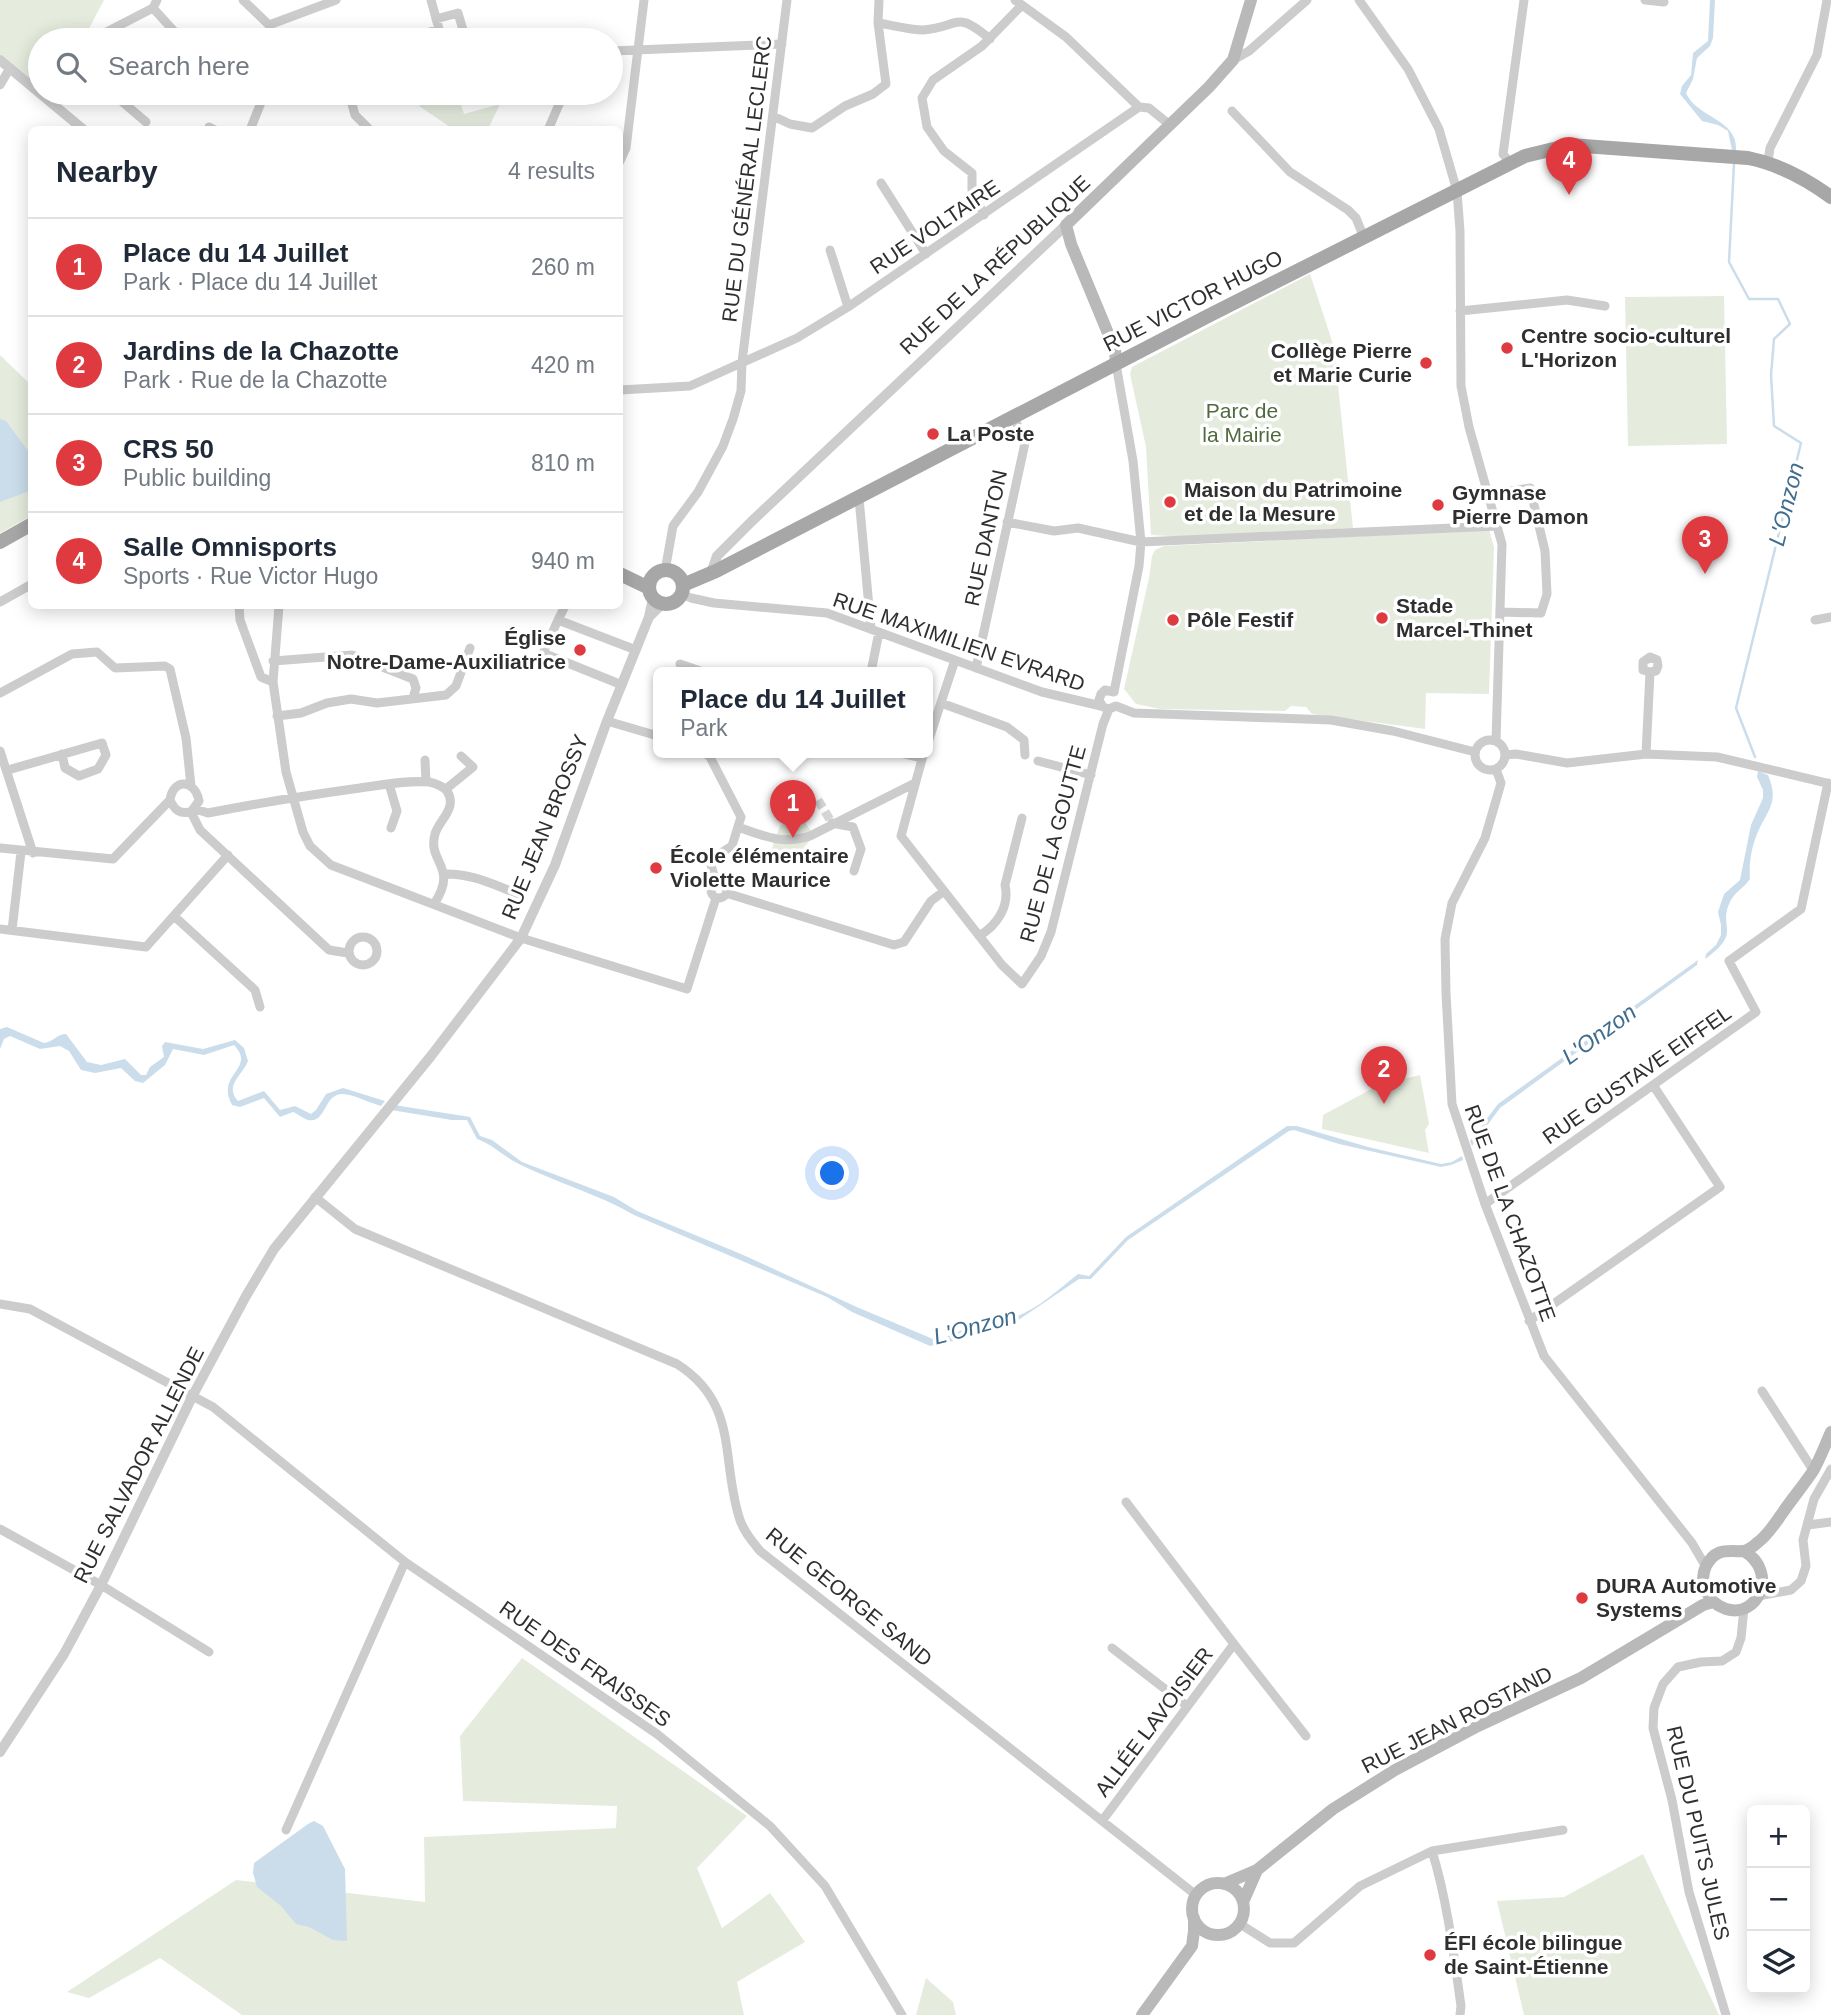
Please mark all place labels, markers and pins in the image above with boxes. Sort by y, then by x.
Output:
pin: 4 [1546,137,1592,195]
place label: Centre socio-culturel L'Horizon [1521,324,1731,371]
place label: Collège Pierre et Marie Curie [1271,339,1412,386]
marker: Centre socio-culturel L'Horizon [1499,340,1515,356]
marker: Collège Pierre et Marie Curie [1418,355,1434,371]
place label: La Poste [947,422,1035,445]
marker: La Poste [925,426,941,442]
place label: Maison du Patrimoine et de la Mesure [1184,478,1402,525]
place label: Gymnase Pierre Damon [1452,481,1589,528]
marker: Maison du Patrimoine et de la Mesure [1162,494,1178,510]
marker: Gymnase Pierre Damon [1430,497,1446,513]
pin: 3 [1682,516,1728,574]
place label: Stade Marcel-Thinet [1396,594,1533,641]
place label: Pôle Festif [1187,608,1294,631]
marker: Stade Marcel-Thinet [1374,610,1390,626]
marker: Pôle Festif [1165,612,1181,628]
place label: Église Notre-Dame-Auxiliatrice [327,626,566,673]
marker: Église Notre-Dame-Auxiliatrice [572,642,588,658]
pin: 1 [770,780,816,838]
place label: École élémentaire Violette Maurice [670,844,849,891]
marker: École élémentaire Violette Maurice [648,860,664,876]
pin: 2 [1361,1046,1407,1104]
place label: DURA Automotive Systems [1596,1574,1776,1621]
marker: DURA Automotive Systems [1574,1590,1590,1606]
place label: ÉFI école bilingue de Saint-Étienne [1444,1931,1623,1978]
marker: ÉFI école bilingue de Saint-Étienne [1422,1947,1438,1963]

